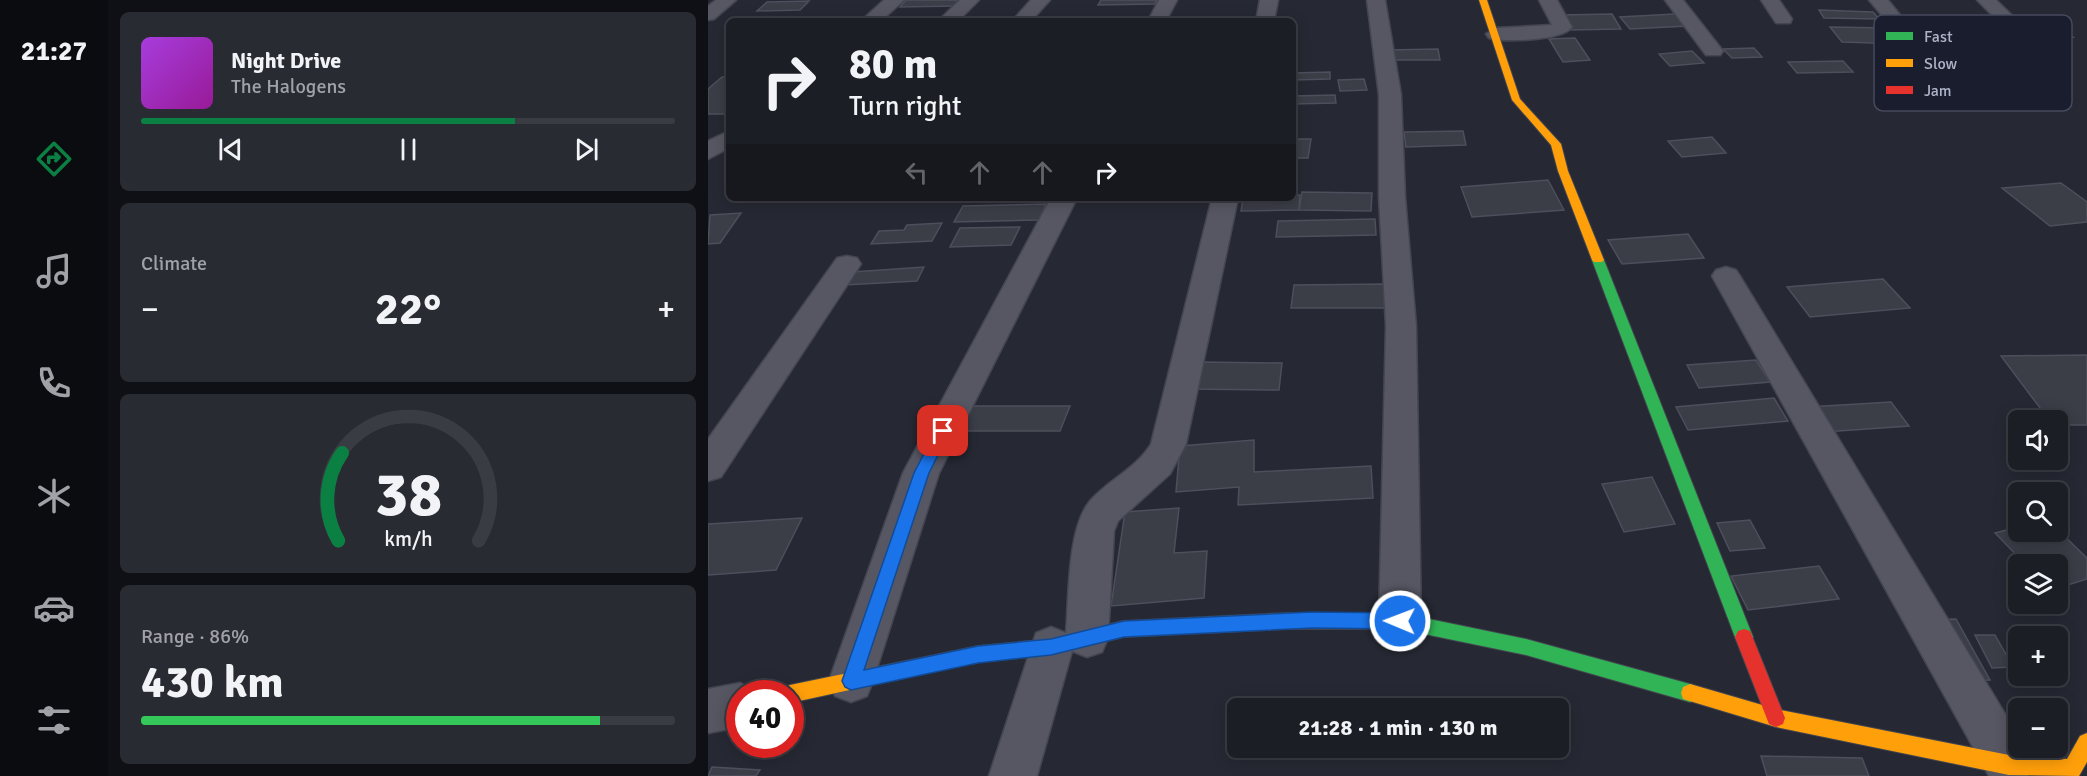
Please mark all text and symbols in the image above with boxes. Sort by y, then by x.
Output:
legend [1874,15,2072,111]
text: Fast [1924,27,1953,47]
text: 21:27 [21,35,87,68]
text: 80 m [849,39,938,90]
icon: right [750,42,828,120]
text: Night Drive [231,47,341,74]
text: Slow [1924,54,1958,74]
text: The Halogens [231,74,346,99]
text: Jam [1924,81,1952,101]
text: Turn right [849,90,962,123]
icon: previous [214,133,247,166]
icon: pause [392,133,425,166]
icon: next [570,133,603,166]
icon: directions [33,138,75,180]
icon: left [900,156,933,189]
icon: ahead [963,156,996,189]
icon: ahead [1026,156,1059,189]
icon: right [1089,156,1122,189]
icon: music [33,250,75,292]
text: Climate [141,251,207,276]
text: 22° [375,282,441,337]
text: − [141,289,159,330]
text: + [657,289,675,330]
icon: phone [33,362,75,404]
pin [917,405,968,456]
map controls [2008,410,2068,758]
button: sound [2008,410,2068,470]
icon: arrive [926,414,959,447]
text: 38 [374,456,442,533]
icon: climate [33,475,75,517]
button: search [2008,482,2068,542]
text: km/h [384,526,432,552]
button: layers [2008,554,2068,614]
icon: car [33,587,75,629]
position arrow [1368,589,1432,653]
text: Range · 86% [141,624,249,649]
button: + [2008,626,2068,686]
text: 430 km [141,655,284,710]
speed limit sign: 40 [726,680,804,758]
button: − [2008,698,2068,758]
icon: filters [33,699,75,741]
text: 21:28 · 1 min · 130 m [1298,714,1498,741]

